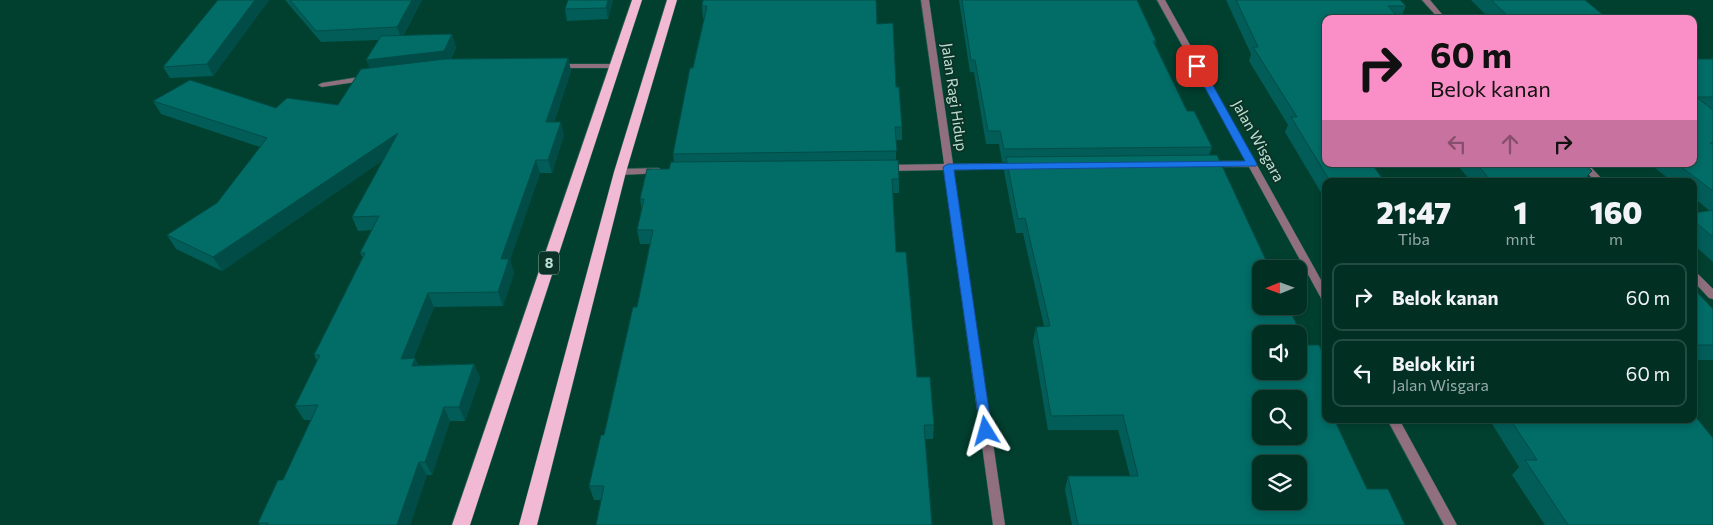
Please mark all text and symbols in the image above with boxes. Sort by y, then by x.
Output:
text: 60 m [1430,32,1512,75]
icon: right [1347,35,1412,100]
street label: Jalan Ragi Hidup [938,42,972,152]
pin [1176,45,1218,87]
icon: arrive [1183,52,1211,80]
text: Belok kanan [1430,75,1551,102]
street label: Jalan Wisgara [1229,96,1289,185]
icon: left [1443,130,1471,158]
icon: ahead [1496,130,1524,158]
icon: right [1549,130,1577,158]
text: 21:47 [1376,193,1451,230]
text: 1 [1513,193,1527,230]
text: 160 [1590,193,1643,230]
text: Tiba [1398,229,1430,248]
text: mnt [1506,229,1535,248]
text: m [1609,229,1623,248]
road number: 8 [539,252,559,274]
north arrow [1252,260,1308,315]
map controls [1252,260,1307,510]
icon: right [1349,283,1377,311]
text: Belok kanan [1392,286,1499,309]
text: 60 m [1626,286,1670,309]
button: sound [1252,325,1307,380]
text: Belok kiri [1392,352,1475,375]
icon: left [1349,359,1377,387]
text: 60 m [1626,362,1670,385]
text: Jalan Wisgara [1392,375,1489,394]
button: search [1252,390,1307,445]
position arrow [959,404,1011,456]
button: layers [1252,455,1307,510]

